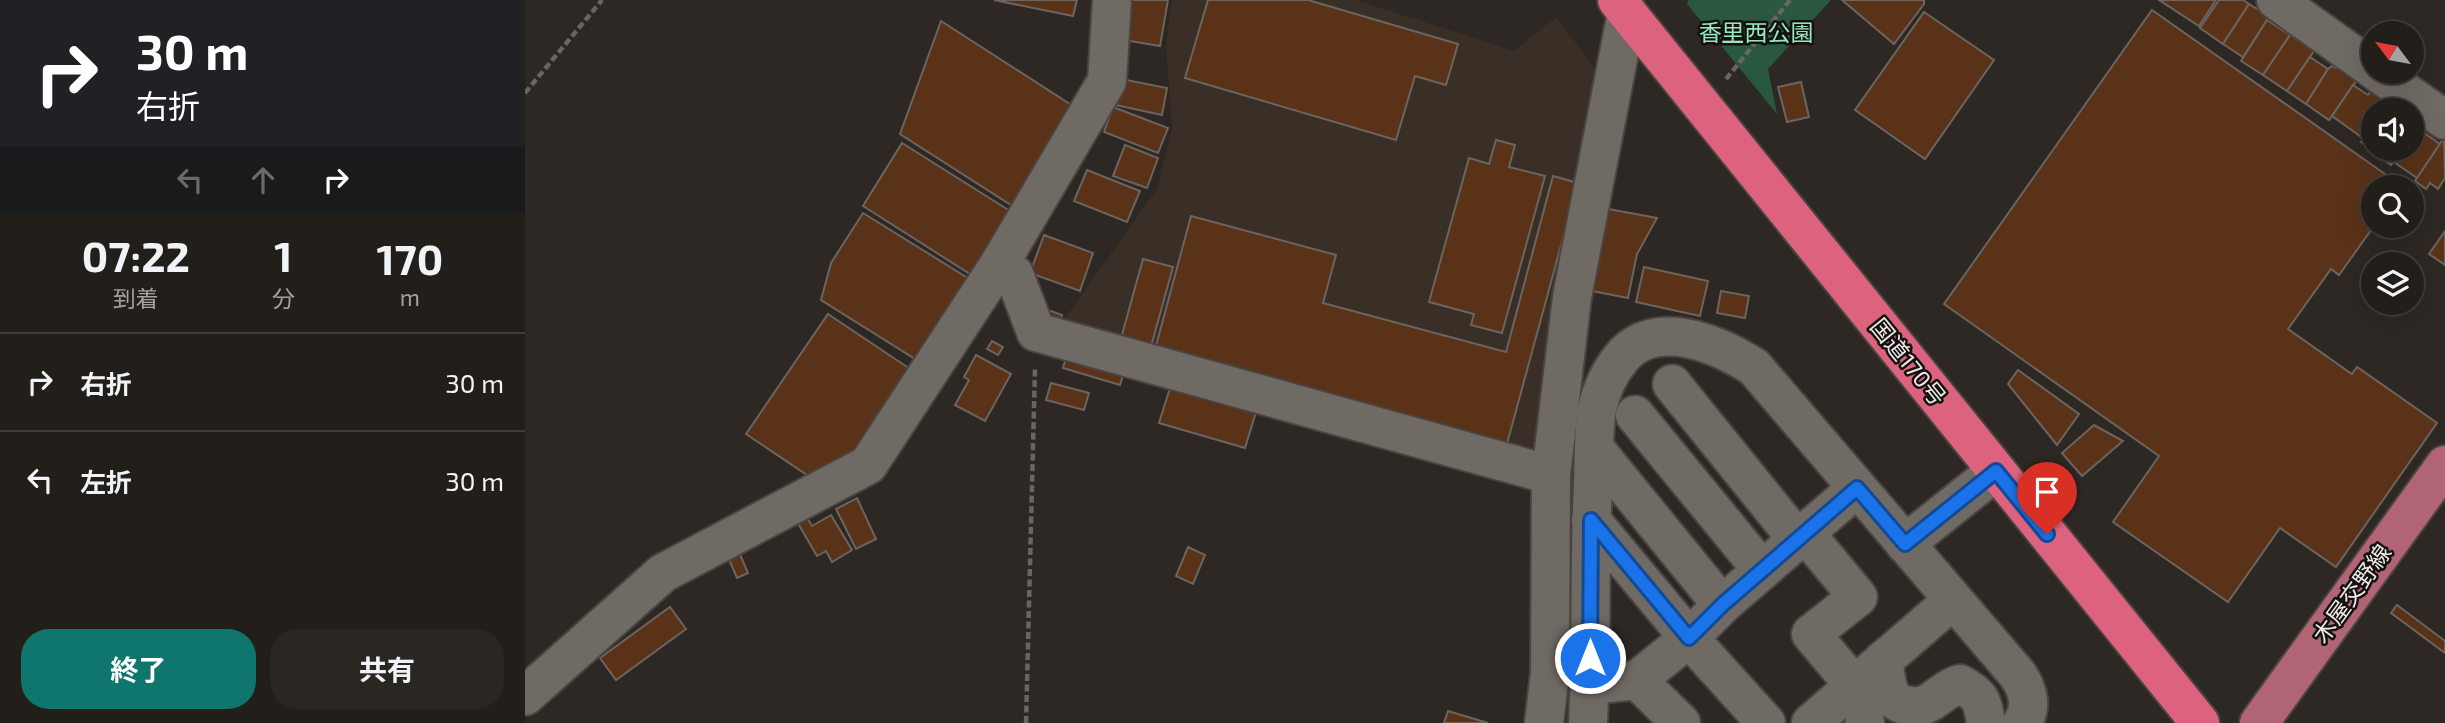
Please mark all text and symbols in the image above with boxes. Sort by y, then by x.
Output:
park label: 香里西公園 [1699,18,1814,46]
text: 30 m [136,21,248,80]
north arrow [2361,21,2424,84]
map controls [2361,21,2424,315]
icon: right [21,28,112,119]
text: 右折 [136,86,200,124]
button: sound [2361,98,2424,161]
icon: left [171,161,209,199]
icon: ahead [244,161,282,199]
icon: right [317,161,355,199]
button: search [2361,175,2424,238]
text: 07:22 [82,230,190,280]
text: 1 [274,230,292,280]
text: 170 [376,233,443,283]
button: layers [2361,252,2424,315]
text: m [400,283,420,311]
text: 到着 [113,284,159,312]
text: 分 [272,284,295,312]
street label: 国道170号 [1865,312,1952,411]
icon: right [21,363,59,401]
text: 30 m [445,367,504,398]
text: 右折 [80,368,132,399]
icon: left [21,461,59,499]
pin [2017,462,2077,534]
text: 30 m [445,465,504,496]
text: 左折 [80,466,132,497]
icon: arrive [2028,473,2066,511]
street label: 木屋交野線 [2306,539,2396,648]
position arrow [1553,621,1627,695]
button: 終了 [21,629,256,709]
button: 共有 [270,629,504,709]

